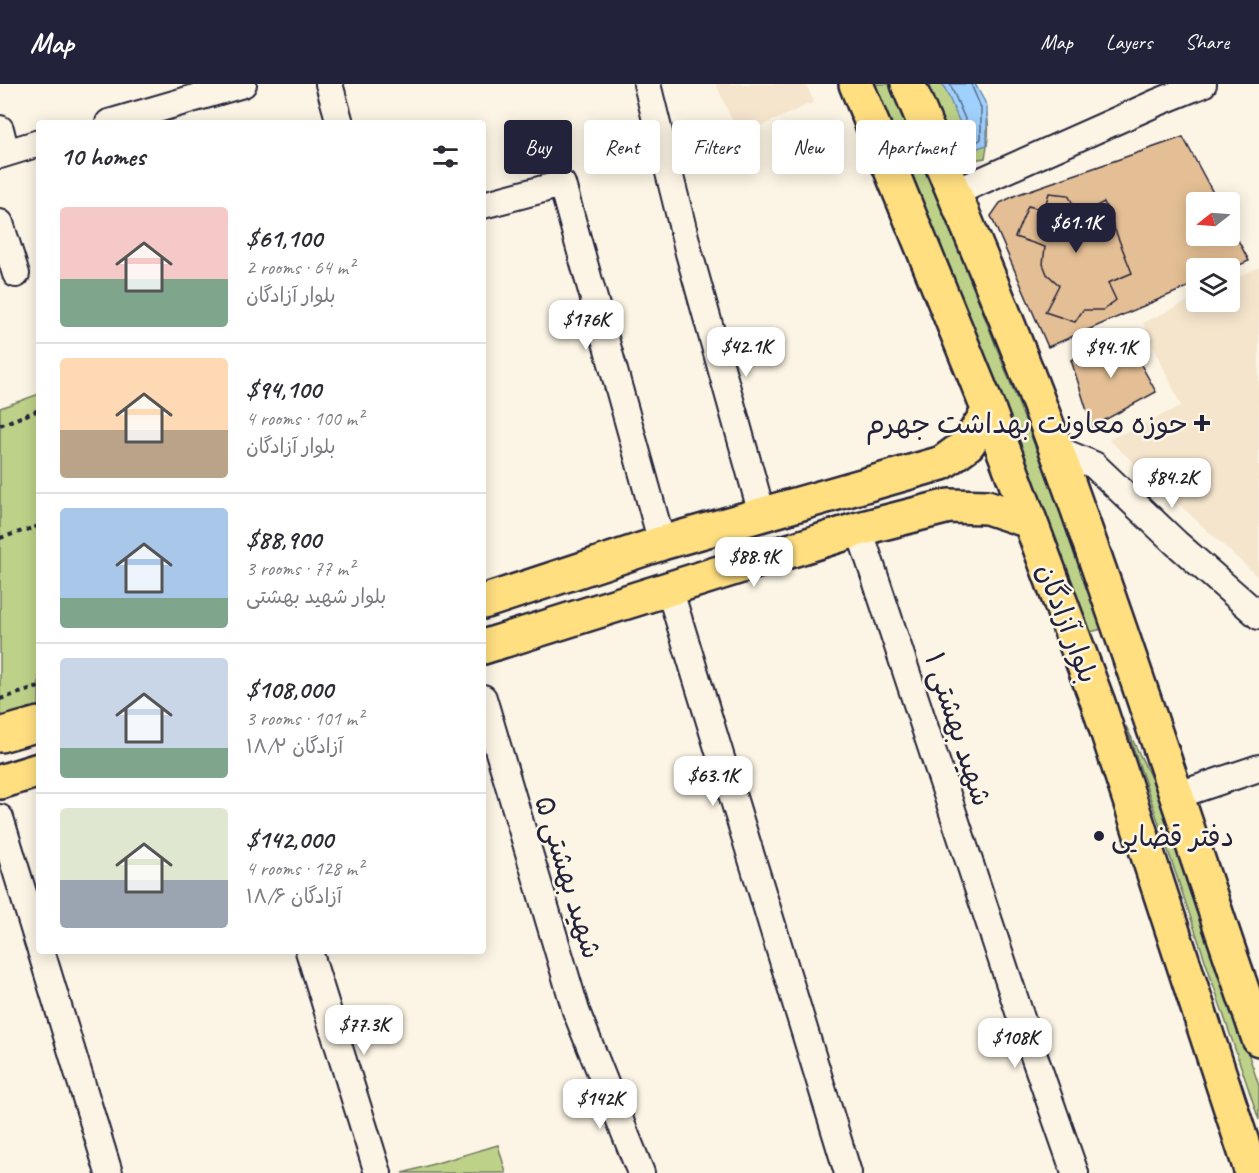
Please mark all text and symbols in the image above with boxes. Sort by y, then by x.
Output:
text: Map [30,25,73,60]
text: Map [1040,29,1073,55]
text: Layers [1106,29,1152,55]
text: Share [1185,29,1229,55]
chip: Buy [504,120,572,174]
chip: Rent [584,120,660,174]
chip: Filters [672,120,760,174]
chip: New [772,120,844,174]
chip: Apartment [856,120,976,174]
text: 10 homes [60,140,145,173]
icon: filters [429,140,462,173]
north arrow [1186,192,1240,246]
map controls [1186,192,1240,312]
pin: $61.1K [1027,203,1125,254]
text: $61.1K [1051,210,1101,235]
text: $61,100 [246,222,322,255]
icon: home [108,231,180,303]
text: 2 rooms · 64 m² [246,255,354,280]
button: layers [1186,258,1240,312]
text: بلوار آزادگان [246,283,336,308]
pin: $176K [544,300,628,351]
text: $176K [563,307,609,332]
pin: $42.1K [697,327,795,378]
pin: $94.1K [1062,328,1160,379]
text: $42.1K [721,334,771,359]
text: $94.1K [1086,335,1136,360]
text: $94,100 [246,373,321,406]
icon: home [108,382,180,454]
text: 4 rooms · 100 m² [246,406,363,431]
place label: حوزه معاونت بهداشت جهرم [866,406,1188,445]
marker: حوزه معاونت بهداشت جهرم [1193,414,1211,432]
text: بلوار آزادگان [246,434,336,459]
pin: $84.2K [1123,458,1221,509]
text: $84.2K [1147,465,1197,490]
text: $88,900 [246,523,321,556]
icon: home [108,532,180,604]
pin: $88.9K [705,537,803,588]
text: $88.9K [729,544,779,569]
text: 3 rooms · 77 m² [246,556,354,581]
street label: بلوار آزادگان [1029,558,1106,688]
text: بلوار شهید بهشتی [246,584,386,609]
street label: شهید بهشتی ۱ [917,648,1000,810]
text: $108,000 [246,673,333,706]
icon: home [108,682,180,754]
text: 3 rooms · 101 m² [246,706,363,731]
text: آزادگان ۱۸/۲ [246,734,343,759]
pin: $63.1K [664,756,762,807]
text: $63.1K [688,763,738,788]
street label: شهید بهشتی ۵ [527,791,610,963]
place label: دفتر قضایی [1111,819,1234,854]
text: $142,000 [246,823,333,856]
marker: دفتر قضایی [1092,829,1106,843]
icon: home [108,832,180,904]
text: 4 rooms · 128 m² [246,856,363,881]
text: آزادگان ۱۸/۶ [246,884,342,909]
pin: $77.3K [315,1005,413,1056]
text: $77.3K [339,1012,389,1037]
pin: $108K [973,1018,1057,1069]
text: $108K [992,1025,1038,1050]
pin: $142K [558,1079,642,1130]
text: $142K [577,1086,623,1111]

